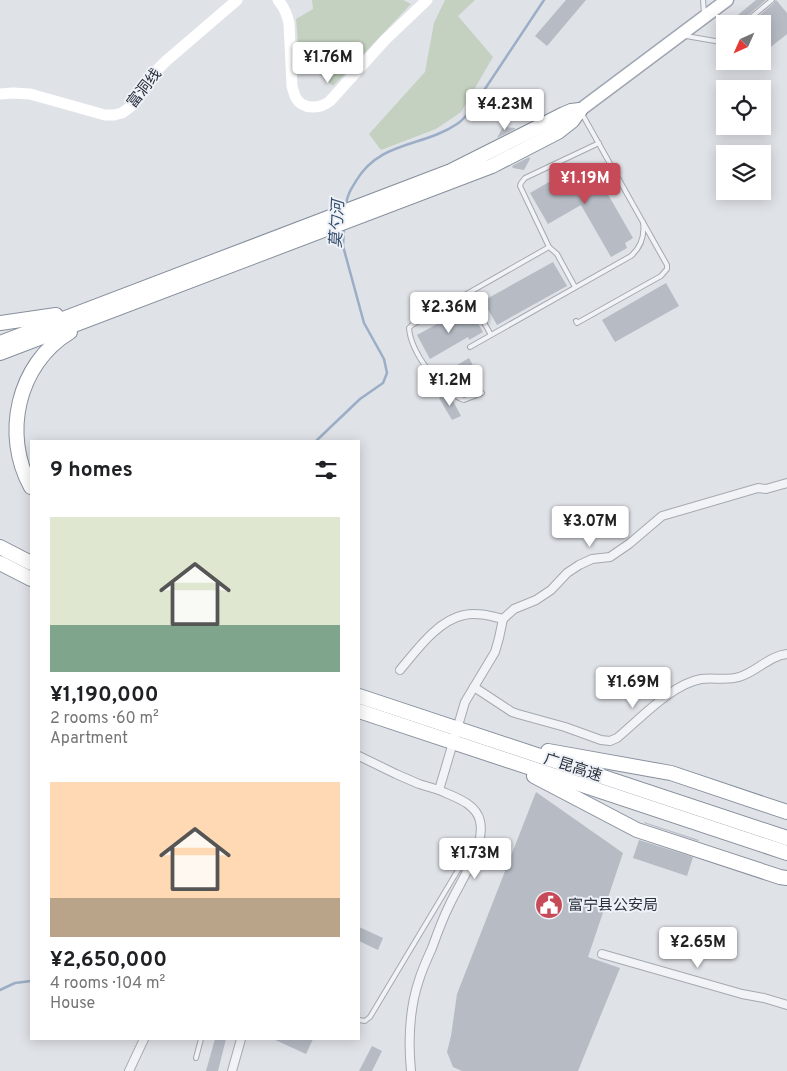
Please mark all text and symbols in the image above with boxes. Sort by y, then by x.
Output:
north arrow [716,15,771,70]
map controls [716,15,771,200]
pin: ¥1.76M [287,42,369,84]
text: ¥1.76M [303,48,353,68]
street label: 富洞线 [124,65,167,113]
button: locate [716,80,771,135]
pin: ¥4.23M [464,88,546,131]
text: ¥4.23M [477,95,533,115]
button: layers [716,145,771,200]
pin: ¥1.19M [544,162,626,205]
text: ¥1.19M [560,169,610,189]
water label: 莫勺河 [327,197,349,249]
pin: ¥2.36M [408,292,490,334]
text: ¥2.36M [421,298,477,318]
pin: ¥1.2M [415,364,485,407]
text: ¥1.2M [429,371,471,391]
icon: filters [312,456,340,484]
text: 9 homes [50,457,133,484]
pin: ¥3.07M [549,506,631,548]
text: ¥3.07M [563,512,617,532]
icon: home [150,549,240,639]
pin: ¥1.69M [592,666,674,709]
text: ¥1.69M [607,673,659,693]
text: ¥1,190,000 [50,682,159,709]
text: 2 rooms · 60 m² [50,709,159,729]
text: Apartment [50,729,128,749]
street label: 广昆高速 [541,750,604,787]
icon: home [150,814,240,904]
pin: ¥1.73M [434,838,516,880]
text: ¥1.73M [450,844,500,864]
public building icon: 富宁县公安局 [534,890,564,920]
place label: 富宁县公安局 [568,897,658,916]
pin: ¥2.65M [657,926,739,969]
text: ¥2.65M [670,933,726,953]
text: ¥2,650,000 [50,947,167,974]
text: 4 rooms · 104 m² [50,974,165,994]
text: House [50,994,95,1014]

